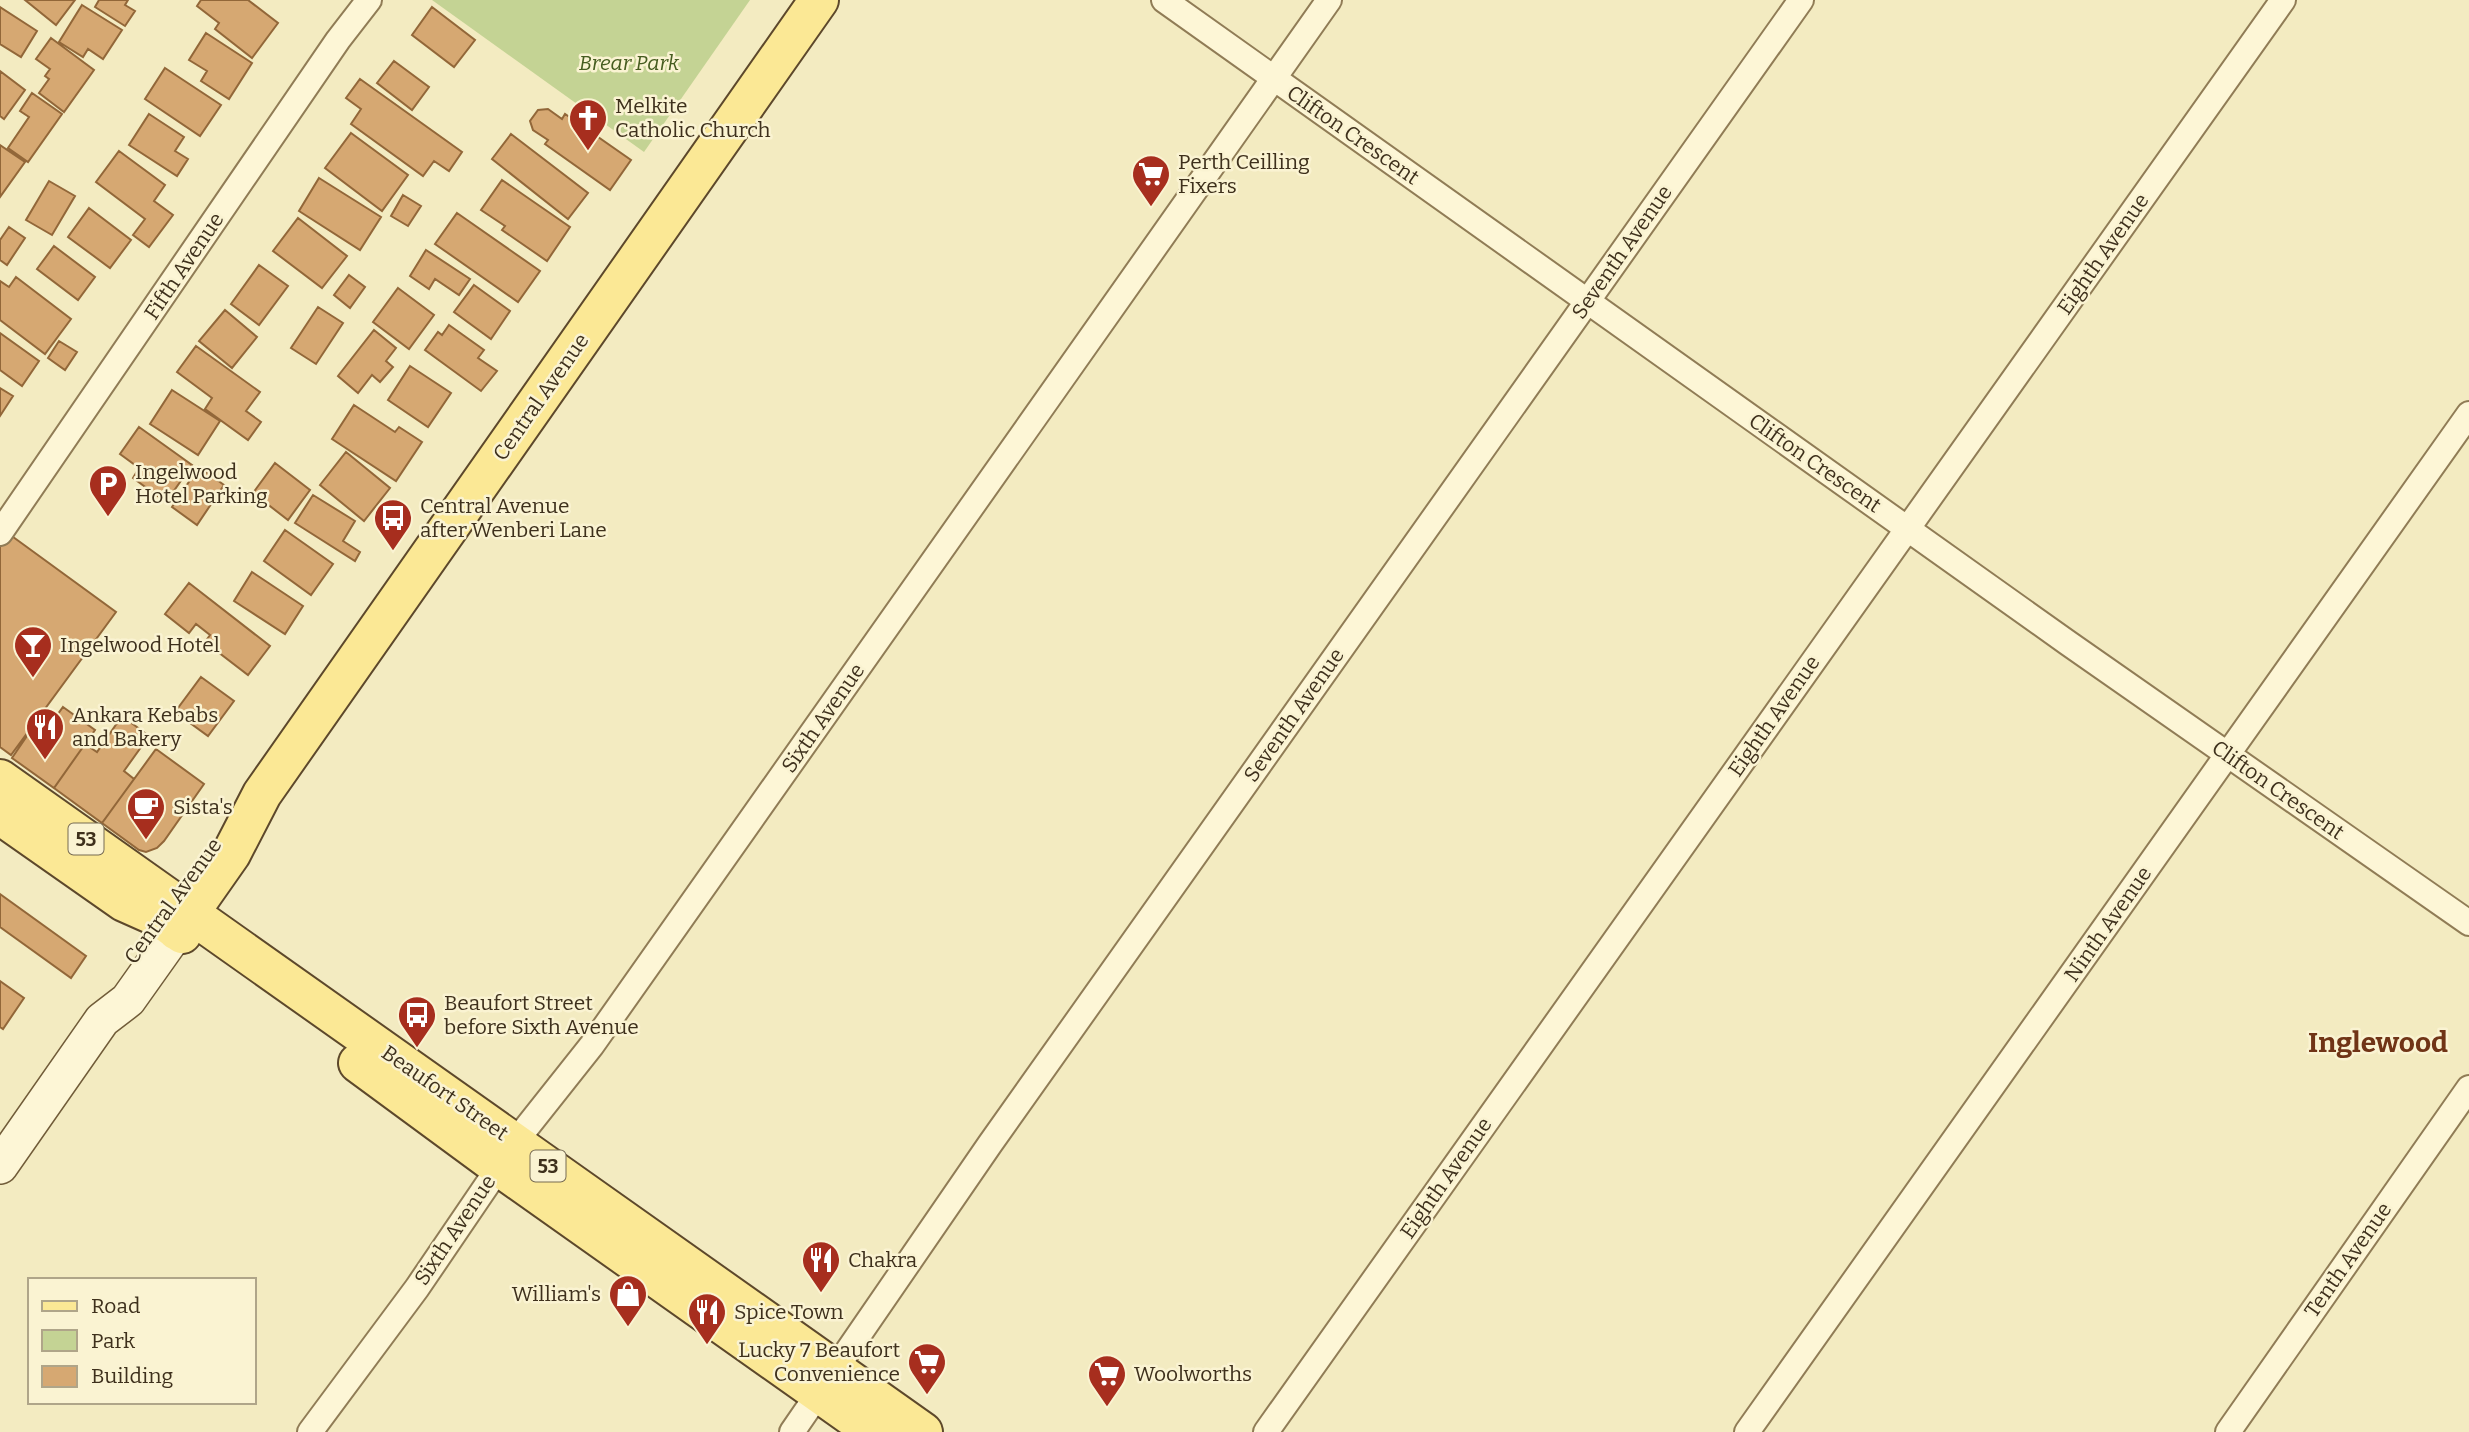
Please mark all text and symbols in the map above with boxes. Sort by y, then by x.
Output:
park label: Brear Park [579,50,680,76]
street label: Clifton Crescent [1282,80,1425,191]
place label: Melkite Catholic Church [615,93,771,143]
church icon: Melkite Catholic Church [567,97,609,152]
place label: Perth Ceilling Fixers [1178,149,1310,199]
supermarket icon: Perth Ceilling Fixers [1130,153,1172,208]
street label: Seventh Avenue [1566,180,1678,324]
street label: Eighth Avenue [2052,188,2154,320]
street label: Fifth Avenue [139,207,229,325]
street label: Central Avenue [487,328,595,466]
street label: Clifton Crescent [1744,408,1887,519]
place label: Ingelwood Hotel Parking [135,459,268,509]
parking icon: Ingelwood Hotel Parking [87,463,129,518]
place label: Central Avenue after Wenberi Lane [420,493,607,543]
bus stop icon: Central Avenue after Wenberi Lane [372,497,414,552]
bar icon: Ingelwood Hotel [12,624,54,679]
place label: Ingelwood Hotel [60,632,220,658]
street label: Seventh Avenue [1238,643,1350,787]
street label: Eighth Avenue [1723,650,1825,782]
street label: Sixth Avenue [776,658,870,778]
place label: Ankara Kebabs and Bakery [72,702,218,752]
restaurant icon: Ankara Kebabs and Bakery [24,706,66,761]
street label: Clifton Crescent [2207,735,2350,846]
cafe icon: Sista's [125,786,167,841]
place label: Sista's [173,794,233,820]
road number: 53 [68,824,104,854]
street label: Central Avenue [119,833,227,969]
street label: Ninth Avenue [2059,861,2157,987]
place label: Beaufort Street before Sixth Avenue [444,990,639,1040]
bus stop icon: Beaufort Street before Sixth Avenue [396,994,438,1049]
district label: Inglewood [2308,1026,2448,1059]
street label: Beaufort Street [377,1040,514,1147]
street label: Eighth Avenue [1395,1112,1497,1244]
road number: 53 [530,1150,566,1182]
street label: Sixth Avenue [409,1170,501,1290]
street label: Tenth Avenue [2299,1197,2397,1323]
restaurant icon: Chakra [800,1239,842,1294]
place label: Chakra [848,1247,918,1273]
shop icon: William's [607,1273,649,1328]
legend [28,1278,256,1404]
place label: William's [512,1281,601,1307]
restaurant icon: Spice Town [686,1291,728,1346]
text: Road [91,1293,140,1319]
place label: Spice Town [734,1299,844,1325]
text: Park [91,1328,135,1354]
place label: Lucky 7 Beaufort Convenience [738,1337,900,1387]
supermarket icon: Lucky 7 Beaufort Convenience [906,1341,948,1396]
supermarket icon: Woolworths [1086,1353,1128,1408]
place label: Woolworths [1134,1361,1252,1387]
text: Building [91,1363,174,1389]

